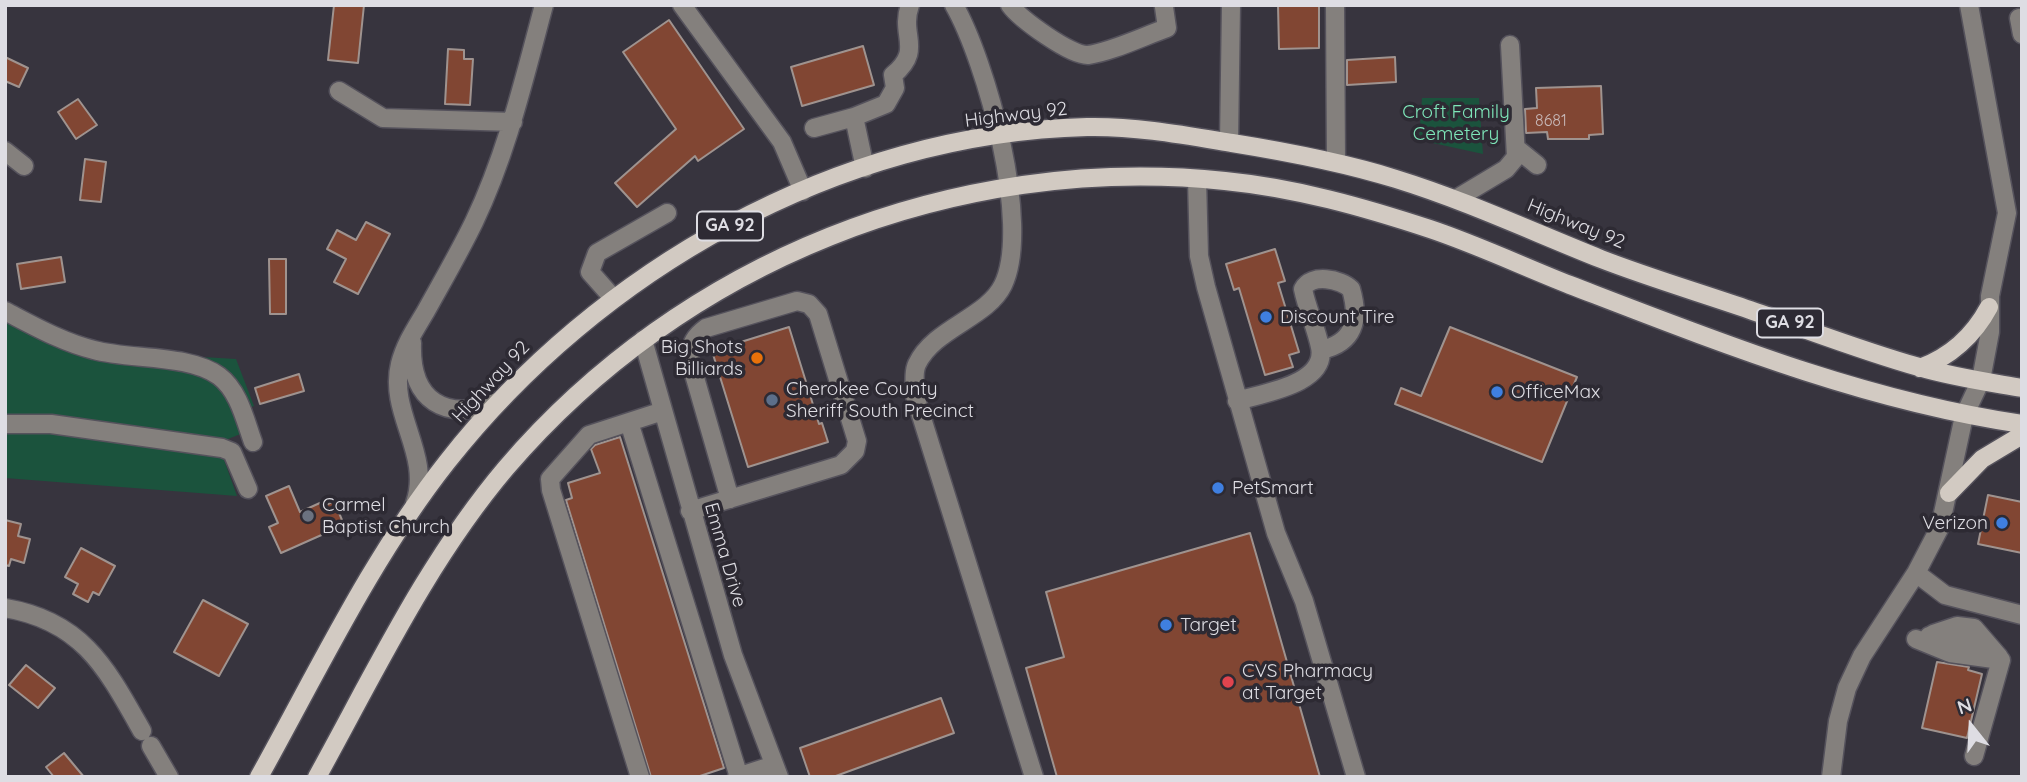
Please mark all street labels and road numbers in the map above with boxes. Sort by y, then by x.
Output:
street label: Highway 92 [963,97,1069,133]
street label: Highway 92 [1524,194,1628,254]
road number: GA 92 [697,211,763,240]
road number: GA 92 [1757,309,1823,338]
street label: Highway 92 [447,336,535,428]
street label: Emma Drive [699,500,751,610]

